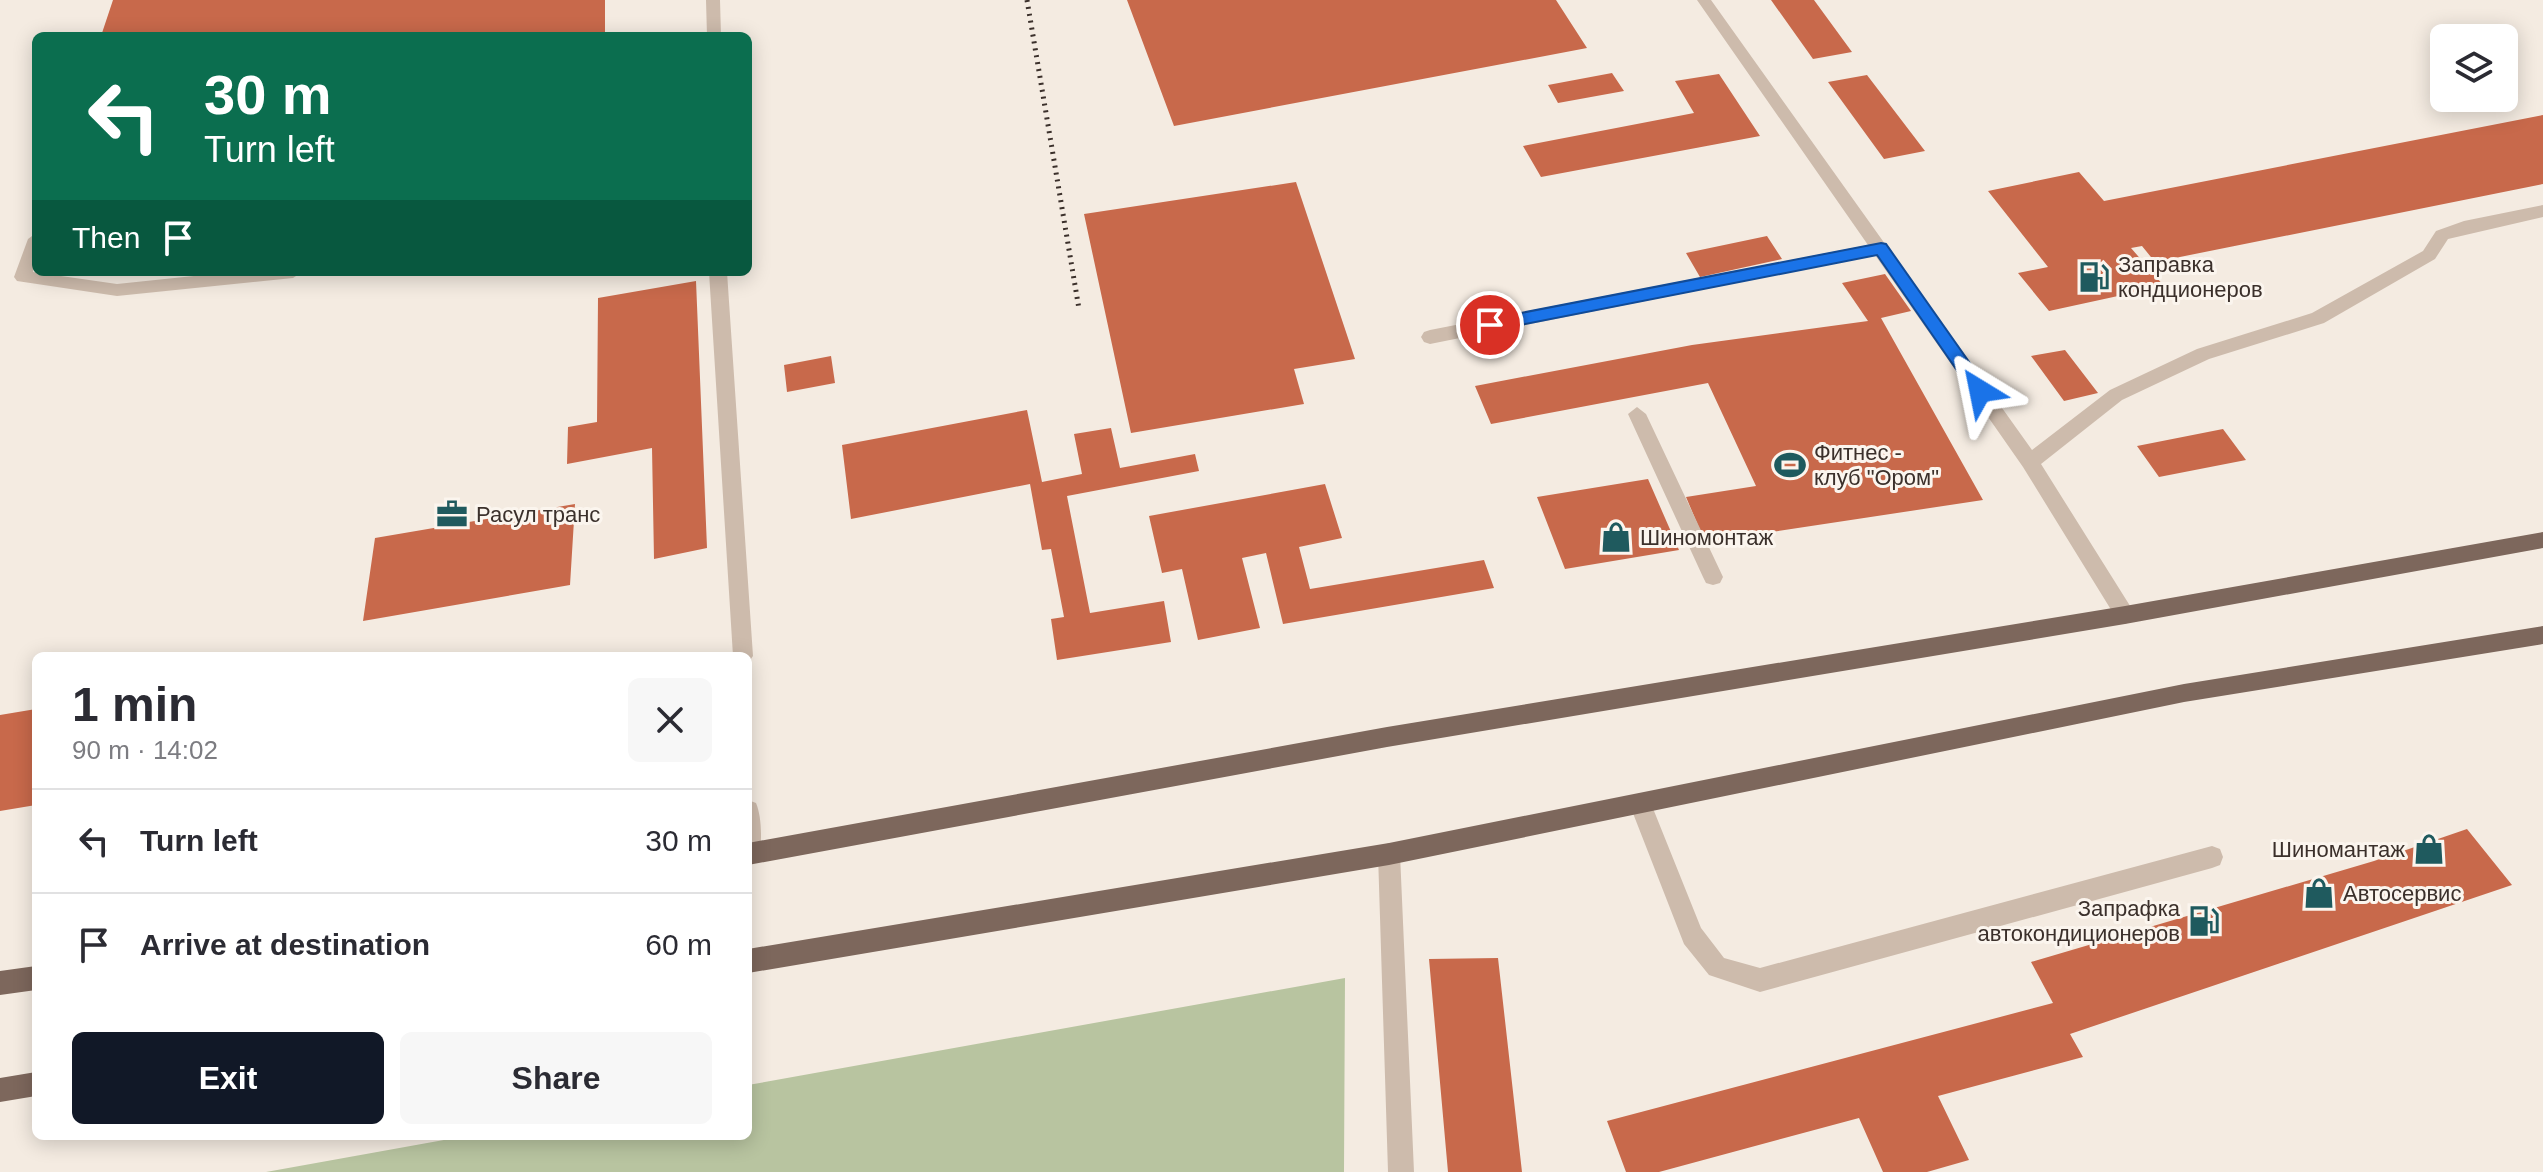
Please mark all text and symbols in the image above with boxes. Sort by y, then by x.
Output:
map controls [2430,24,2518,112]
button: layers [2430,24,2518,112]
text: 30 m [204,63,332,126]
icon: left [72,64,176,168]
text: Turn left [204,129,335,170]
icon: arrive [156,216,200,260]
text: Then [72,221,140,254]
place label: Заправка кондционеров [2118,252,2263,302]
fuel station icon: Заправка кондционеров [2077,260,2111,294]
pin [1456,291,1524,359]
icon: arrive [1468,303,1512,347]
position arrow [1938,349,2022,433]
place label: Фитнес - клуб "Ором" [1814,440,1939,490]
sports icon: Фитнес - клуб "Ором" [1773,448,1807,482]
office icon: Расул транс [435,497,469,531]
place label: Расул транс [476,502,600,527]
shop icon: Шиномонтаж [1599,520,1633,554]
place label: Шиномонтаж [1640,525,1773,550]
text: 1 min [72,678,197,731]
button: close [628,678,712,762]
text: 90 m · 14:02 [72,735,218,765]
icon: left [72,819,116,863]
text: Turn left [140,824,258,857]
text: 30 m [645,824,712,857]
shop icon: Шиномантаж [2412,832,2446,866]
place label: Шиномантаж [2272,837,2405,862]
shop icon: Автосервис [2302,876,2336,910]
place label: Автосервис [2343,881,2461,906]
place label: Запрафка автокондиционеров [1977,896,2181,946]
fuel station icon: Запрафка автокондиционеров [2187,904,2221,938]
icon: arrive [72,923,116,967]
text: Arrive at destination [140,928,430,961]
text: 60 m [645,928,712,961]
button: Exit [72,1032,384,1124]
button: Share [400,1032,712,1124]

